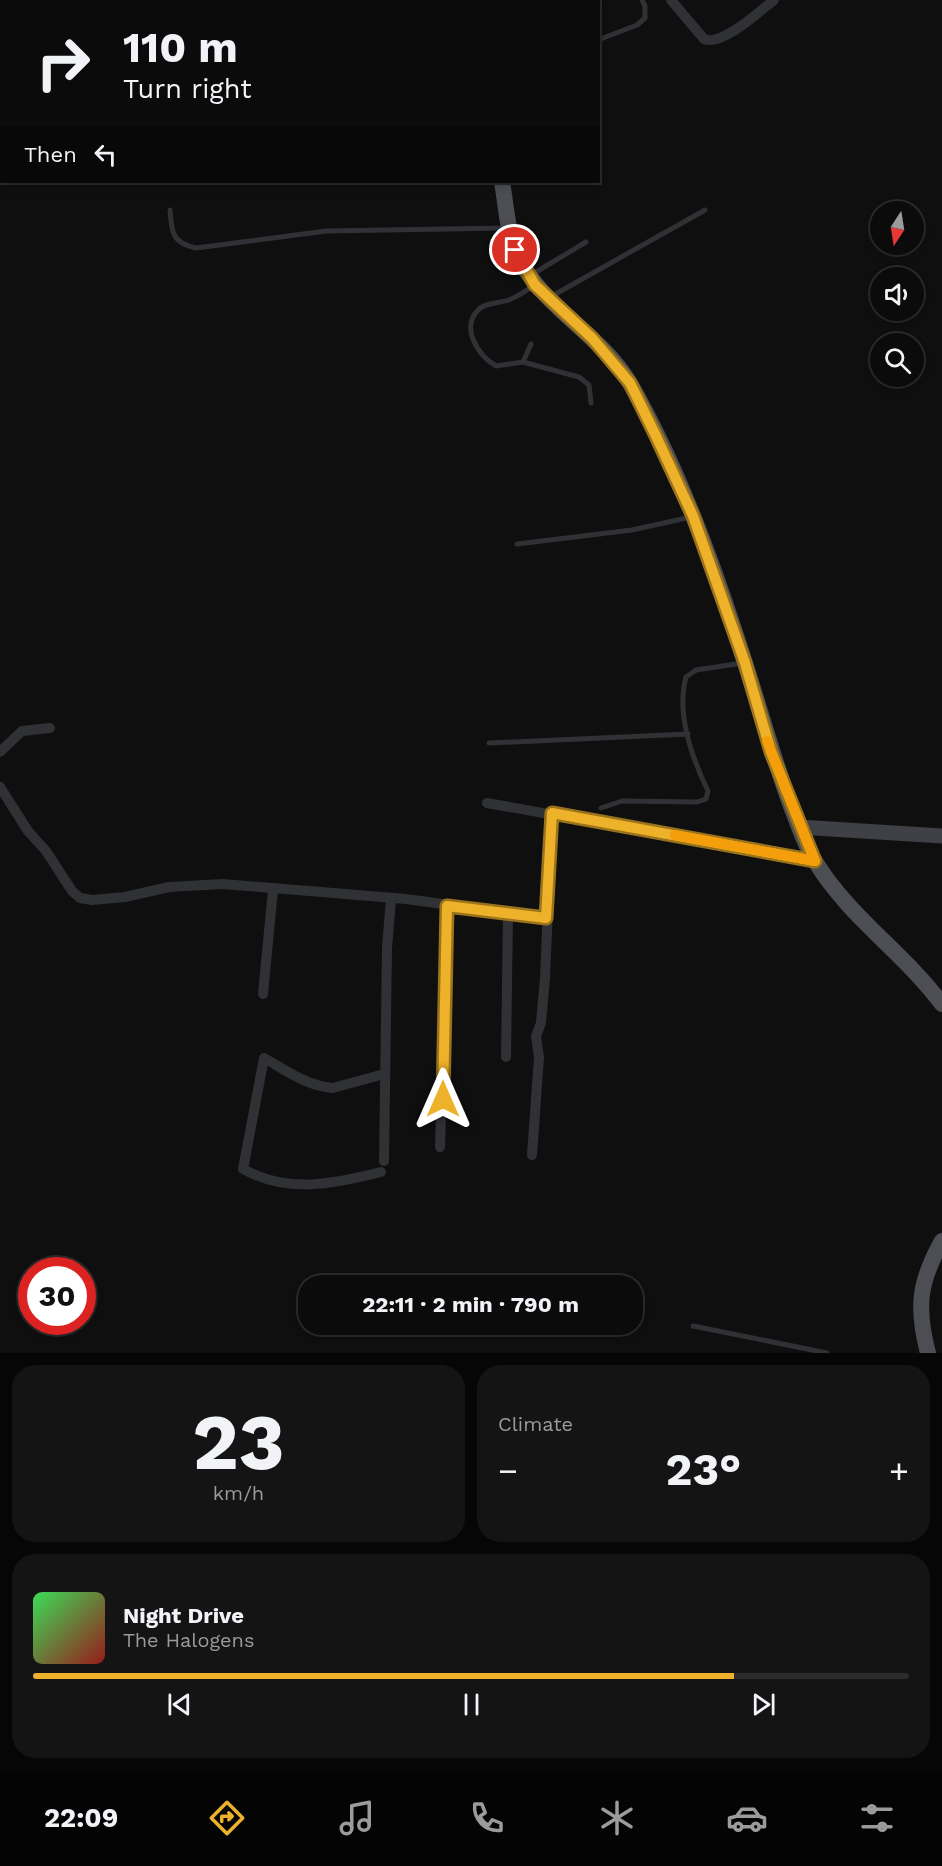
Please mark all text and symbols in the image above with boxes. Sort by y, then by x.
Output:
text: 110 m [123,23,238,72]
icon: right [24,24,102,102]
text: Turn right [123,73,252,105]
icon: left [89,138,122,171]
text: Then [24,142,77,167]
north arrow [870,201,924,255]
map controls [870,201,924,387]
pin [489,224,540,275]
icon: arrive [498,233,531,266]
button: sound [870,267,924,321]
button: search [870,333,924,387]
position arrow [411,1067,475,1131]
speed limit sign: 30 [18,1257,96,1335]
text: 22:11 · 2 min · 790 m [362,1292,579,1317]
text: 23 [192,1396,285,1488]
text: Climate [498,1412,573,1436]
text: 23° [666,1443,741,1496]
text: − [498,1451,518,1490]
text: + [889,1451,909,1490]
text: km/h [213,1481,264,1505]
text: Night Drive [123,1603,244,1628]
text: The Halogens [123,1628,255,1652]
icon: previous [163,1688,196,1721]
icon: pause [455,1688,488,1721]
icon: next [747,1688,780,1721]
icon: directions [206,1797,248,1839]
icon: music [336,1797,378,1839]
icon: phone [466,1797,508,1839]
icon: climate [596,1797,638,1839]
icon: car [726,1797,768,1839]
icon: filters [856,1797,898,1839]
text: 22:09 [44,1802,118,1834]

